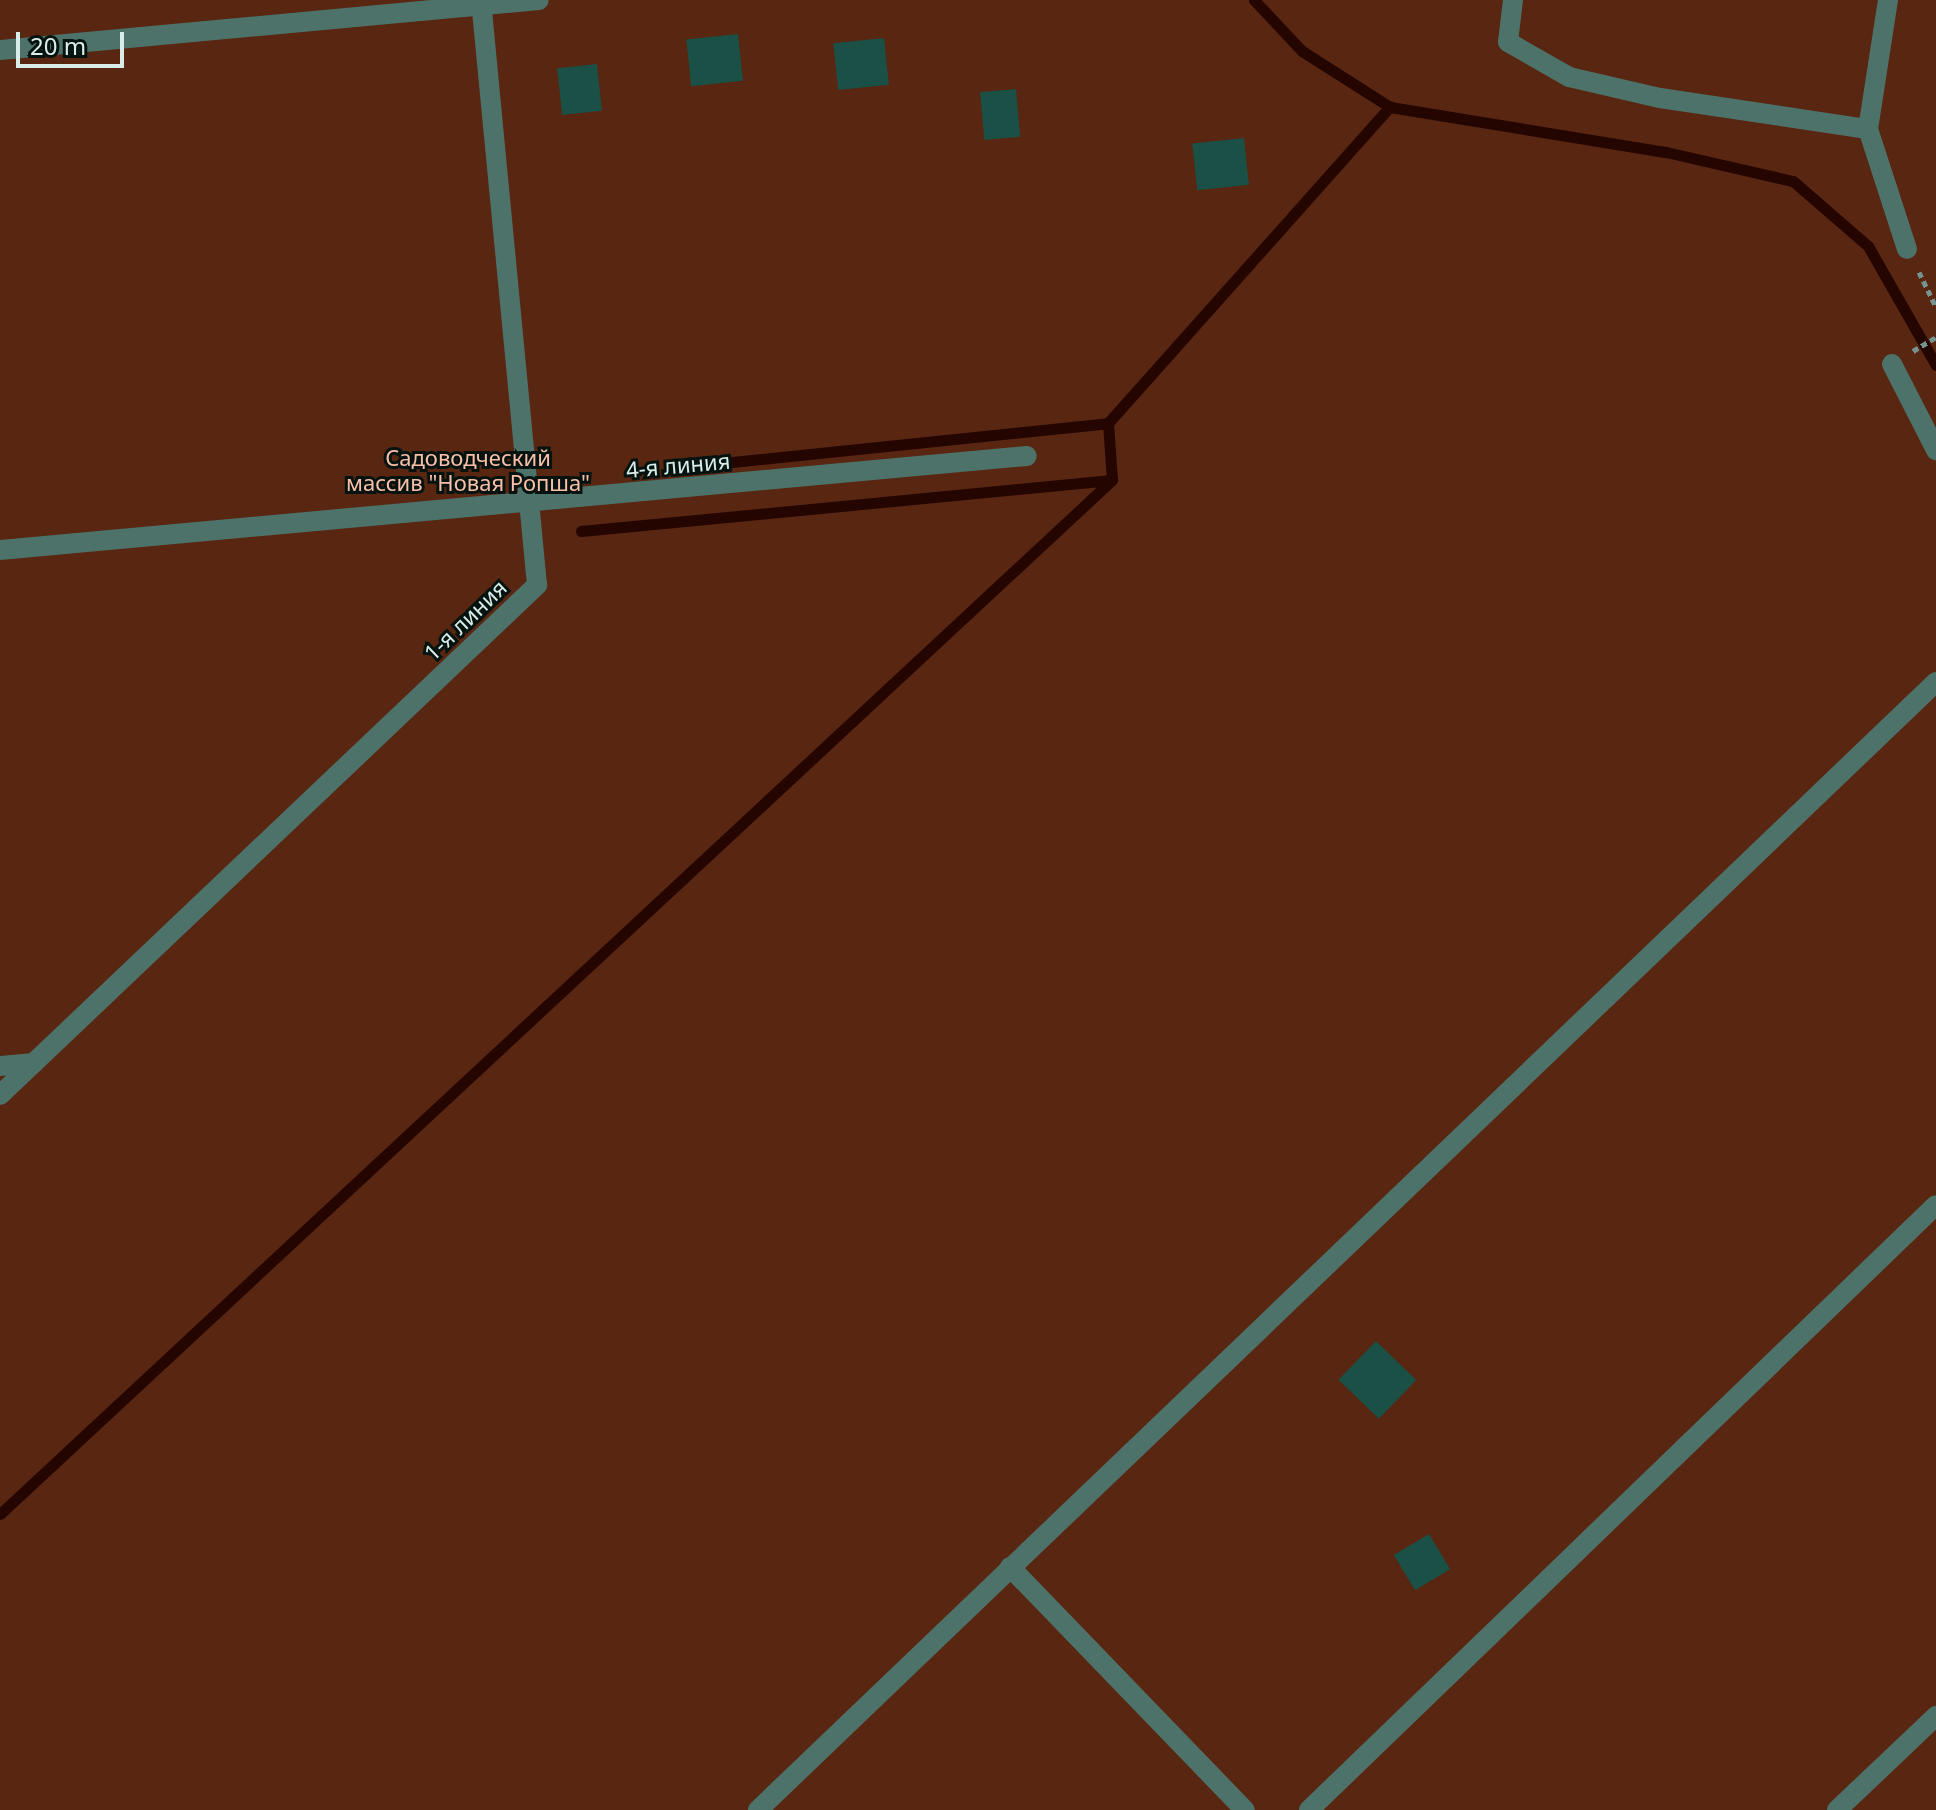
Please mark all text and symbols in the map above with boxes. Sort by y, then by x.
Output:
scale bar [20,16,128,66]
text: 20 m [30,29,86,62]
park label: Садоводческий массив "Новая Ропша" [346,444,590,496]
street label: 4-я линия [625,447,731,483]
street label: 1-я линия [418,574,512,666]

